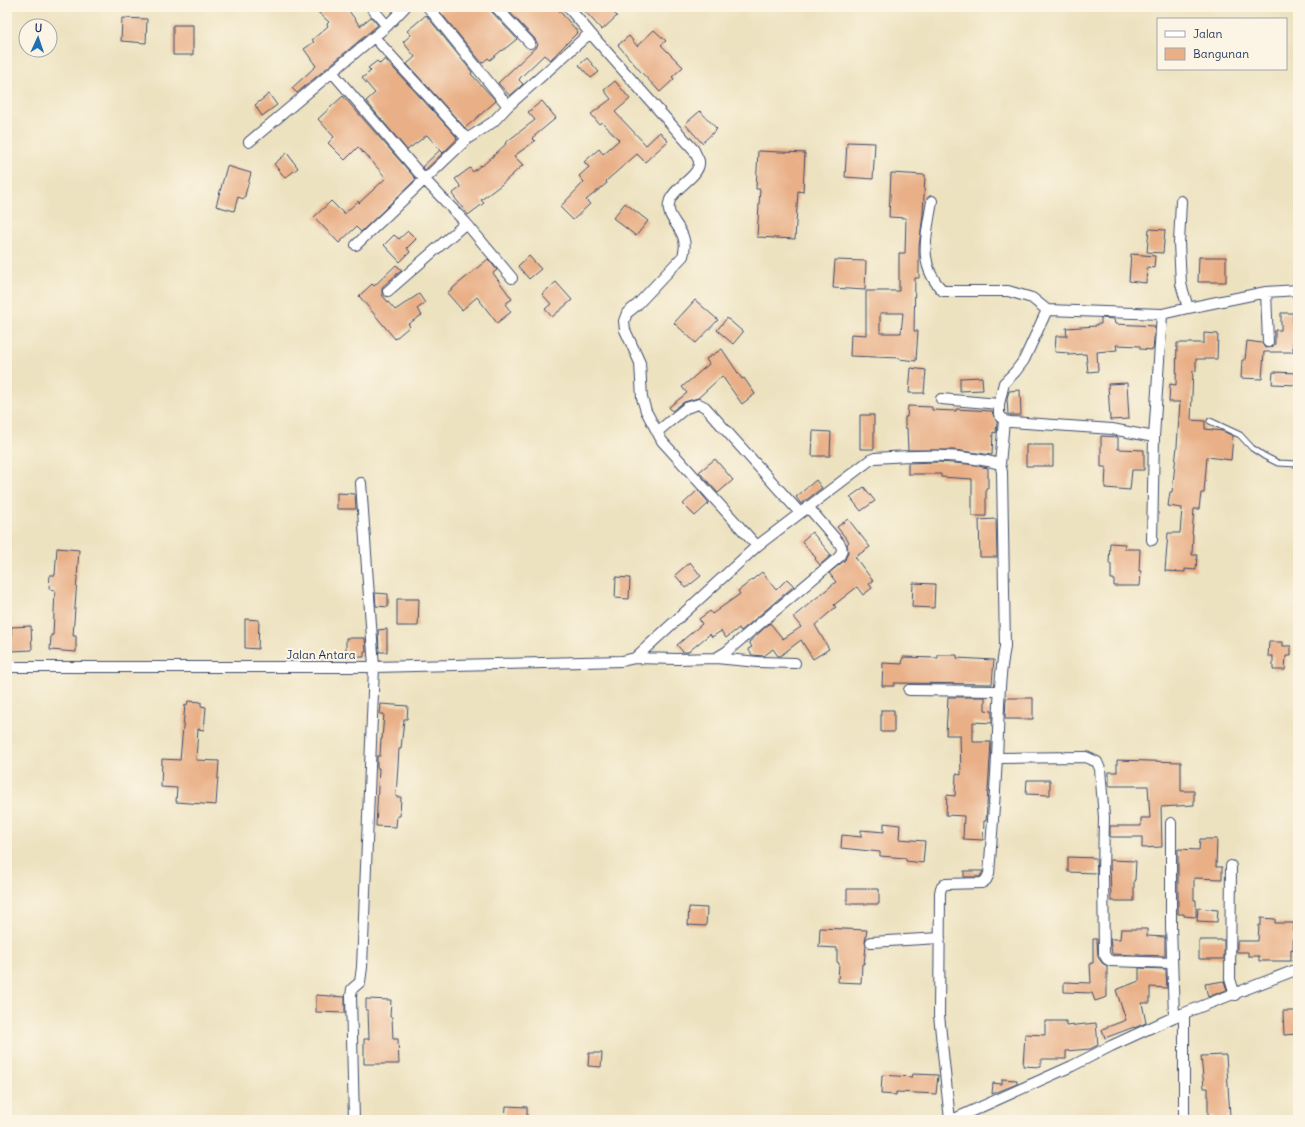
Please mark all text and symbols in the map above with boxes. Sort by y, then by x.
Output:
north arrow [18,18,58,58]
legend [1157,18,1287,70]
text: U [34,21,43,35]
text: Jalan [1193,26,1222,41]
text: Bangunan [1193,46,1249,61]
street label: Jalan Antara [286,647,356,662]

